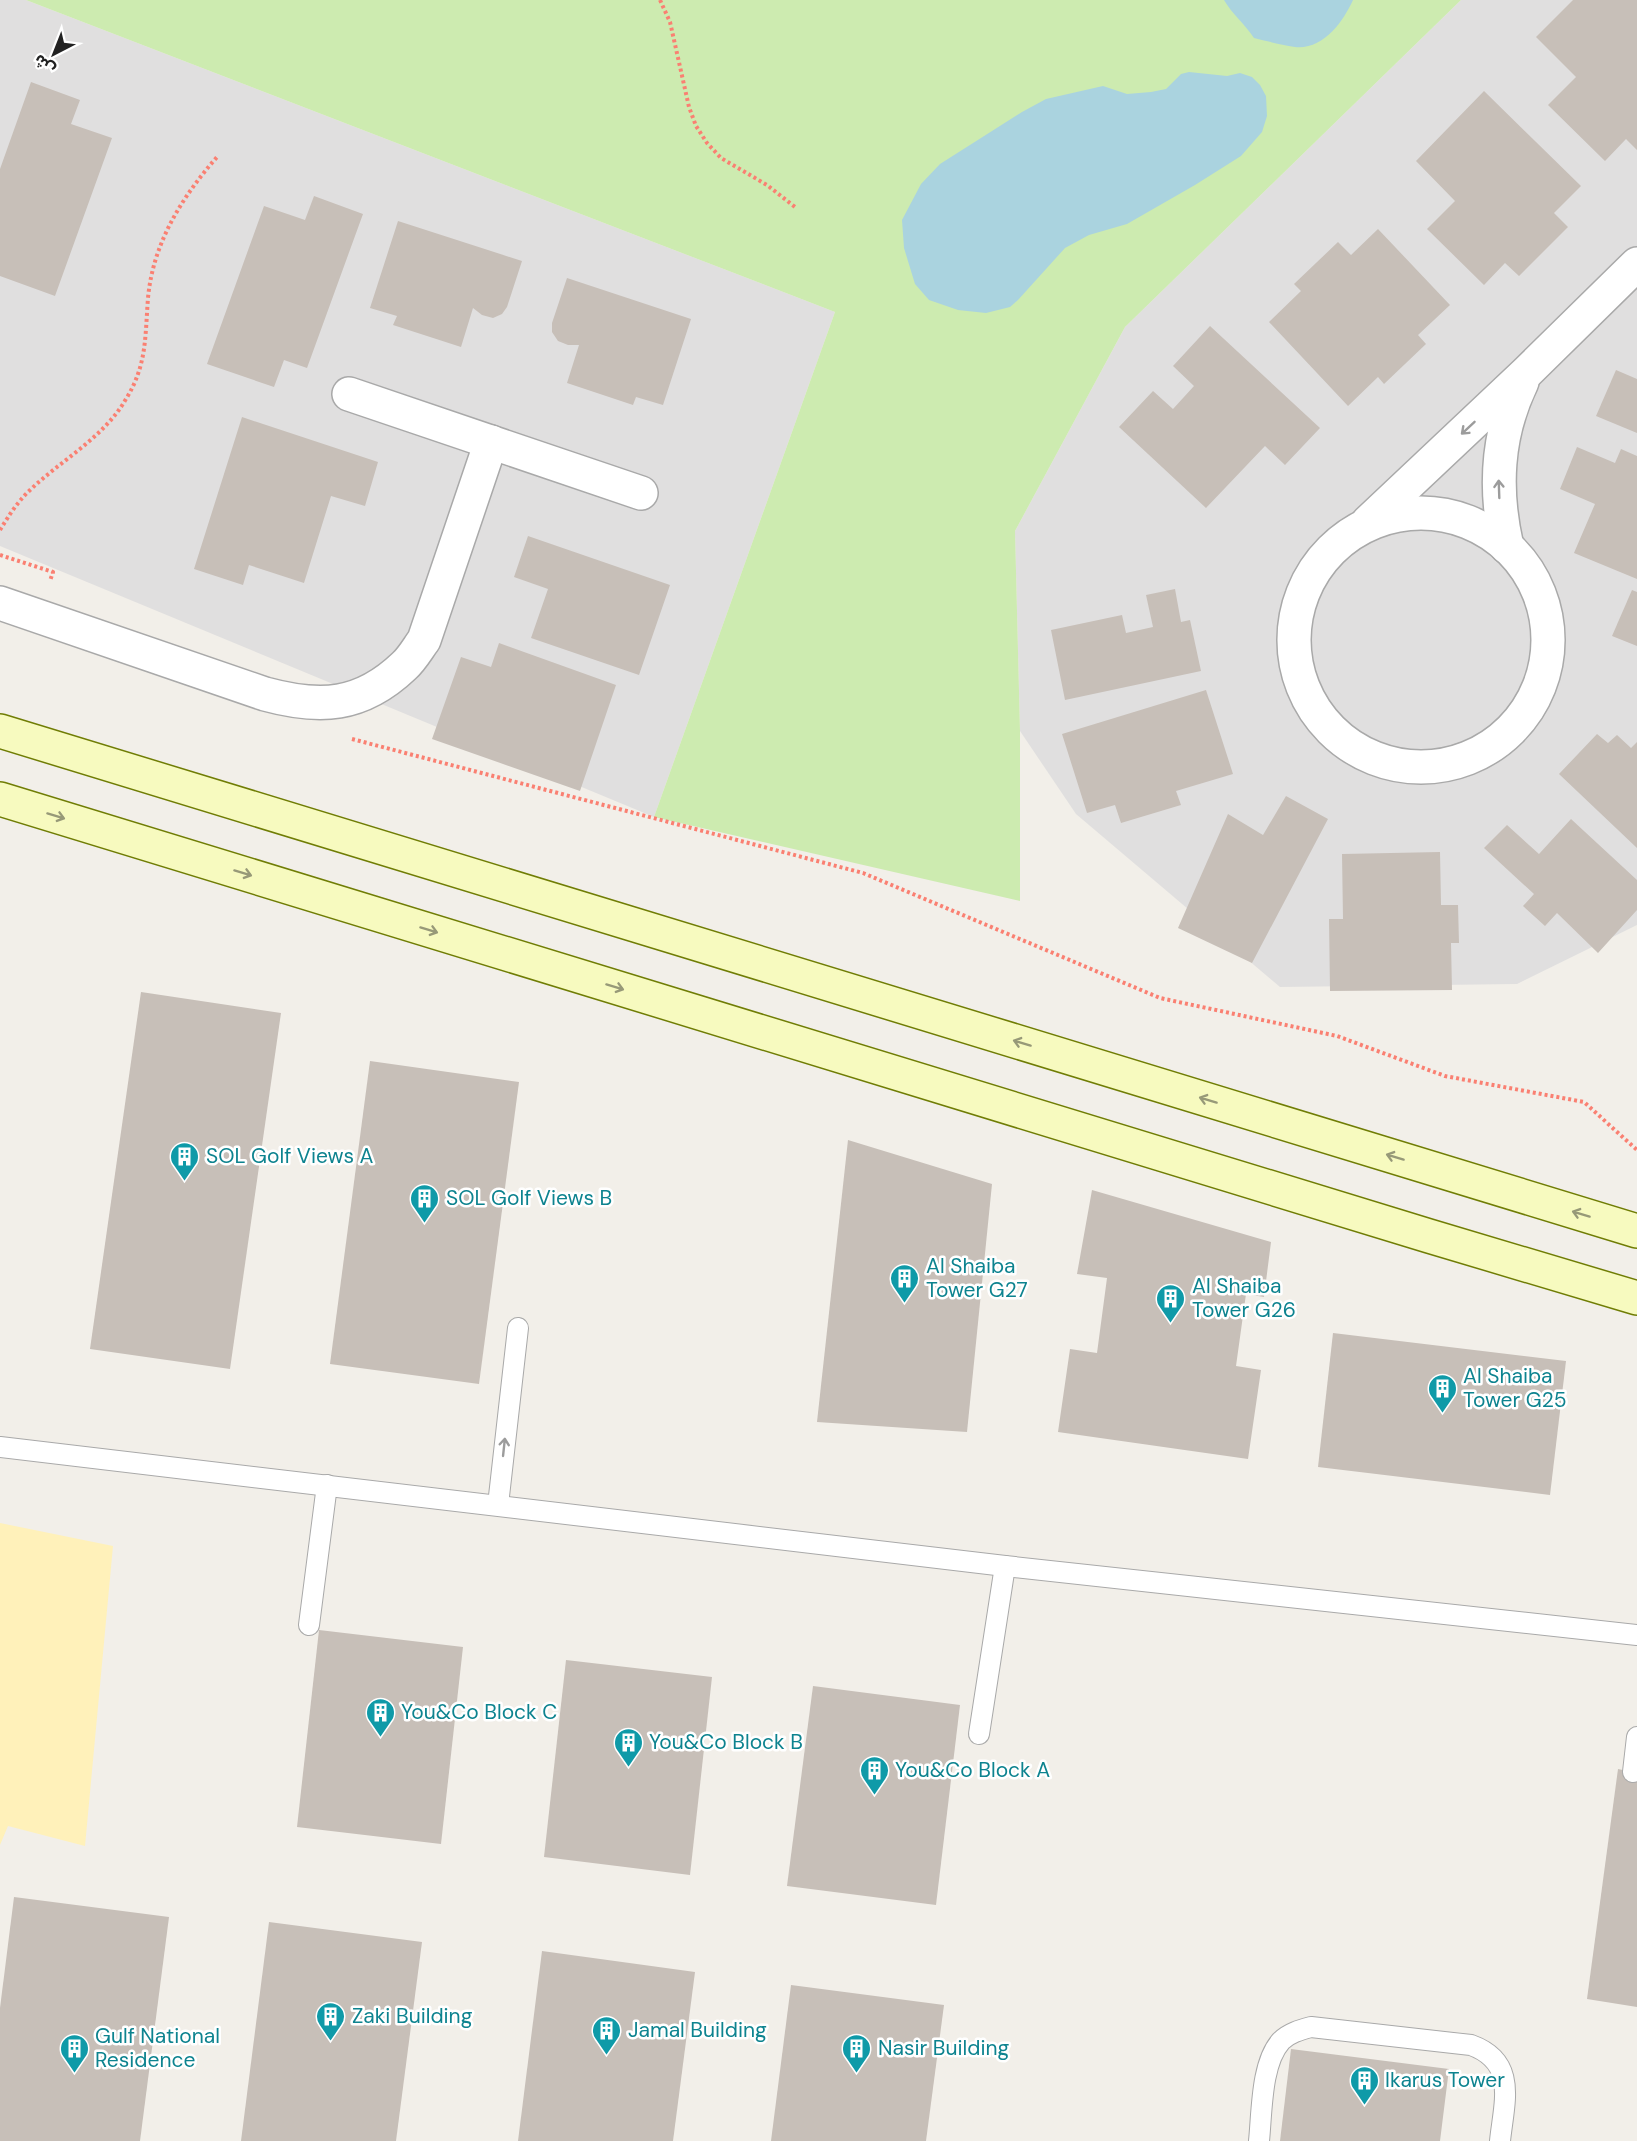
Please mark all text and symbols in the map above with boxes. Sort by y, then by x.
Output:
north arrow [24,24,84,84]
text: ش [29,50,59,80]
one-way arrow [1461,421,1476,435]
one-way arrow [1493,480,1505,500]
one-way arrow [46,811,65,822]
one-way arrow [233,868,252,879]
one-way arrow [419,925,438,936]
one-way arrow [605,982,624,993]
one-way arrow [1013,1037,1032,1048]
one-way arrow [1199,1094,1218,1105]
building icon: SOL Golf Views A [169,1140,201,1182]
place label: SOL Golf Views A [206,1142,374,1170]
one-way arrow [1386,1151,1405,1162]
building icon: SOL Golf Views B [409,1182,441,1224]
place label: SOL Golf Views B [446,1184,612,1212]
one-way arrow [1572,1208,1591,1219]
place label: Al Shaiba Tower G27 [926,1252,1028,1304]
building icon: Al Shaiba Tower G27 [889,1262,921,1304]
place label: Al Shaiba Tower G26 [1192,1272,1296,1324]
building icon: Al Shaiba Tower G26 [1155,1282,1187,1324]
place label: Al Shaiba Tower G25 [1463,1362,1567,1414]
building icon: Al Shaiba Tower G25 [1426,1372,1458,1414]
one-way arrow [499,1438,510,1458]
building icon: You&Co Block C [364,1696,396,1738]
place label: You&Co Block C [401,1698,557,1726]
building icon: You&Co Block B [612,1726,644,1768]
place label: You&Co Block B [649,1728,803,1756]
building icon: You&Co Block A [858,1754,890,1796]
place label: You&Co Block A [895,1756,1050,1784]
building icon: Zaki Building [315,2000,347,2042]
place label: Zaki Building [352,2002,473,2030]
building icon: Jamal Building [591,2014,623,2056]
place label: Jamal Building [628,2016,767,2044]
place label: Gulf National Residence [95,2022,220,2074]
building icon: Gulf National Residence [58,2032,90,2074]
building icon: Nasir Building [841,2032,873,2074]
place label: Nasir Building [878,2034,1010,2062]
building icon: Ikarus Tower [1348,2064,1380,2106]
place label: Ikarus Tower [1385,2066,1505,2094]

